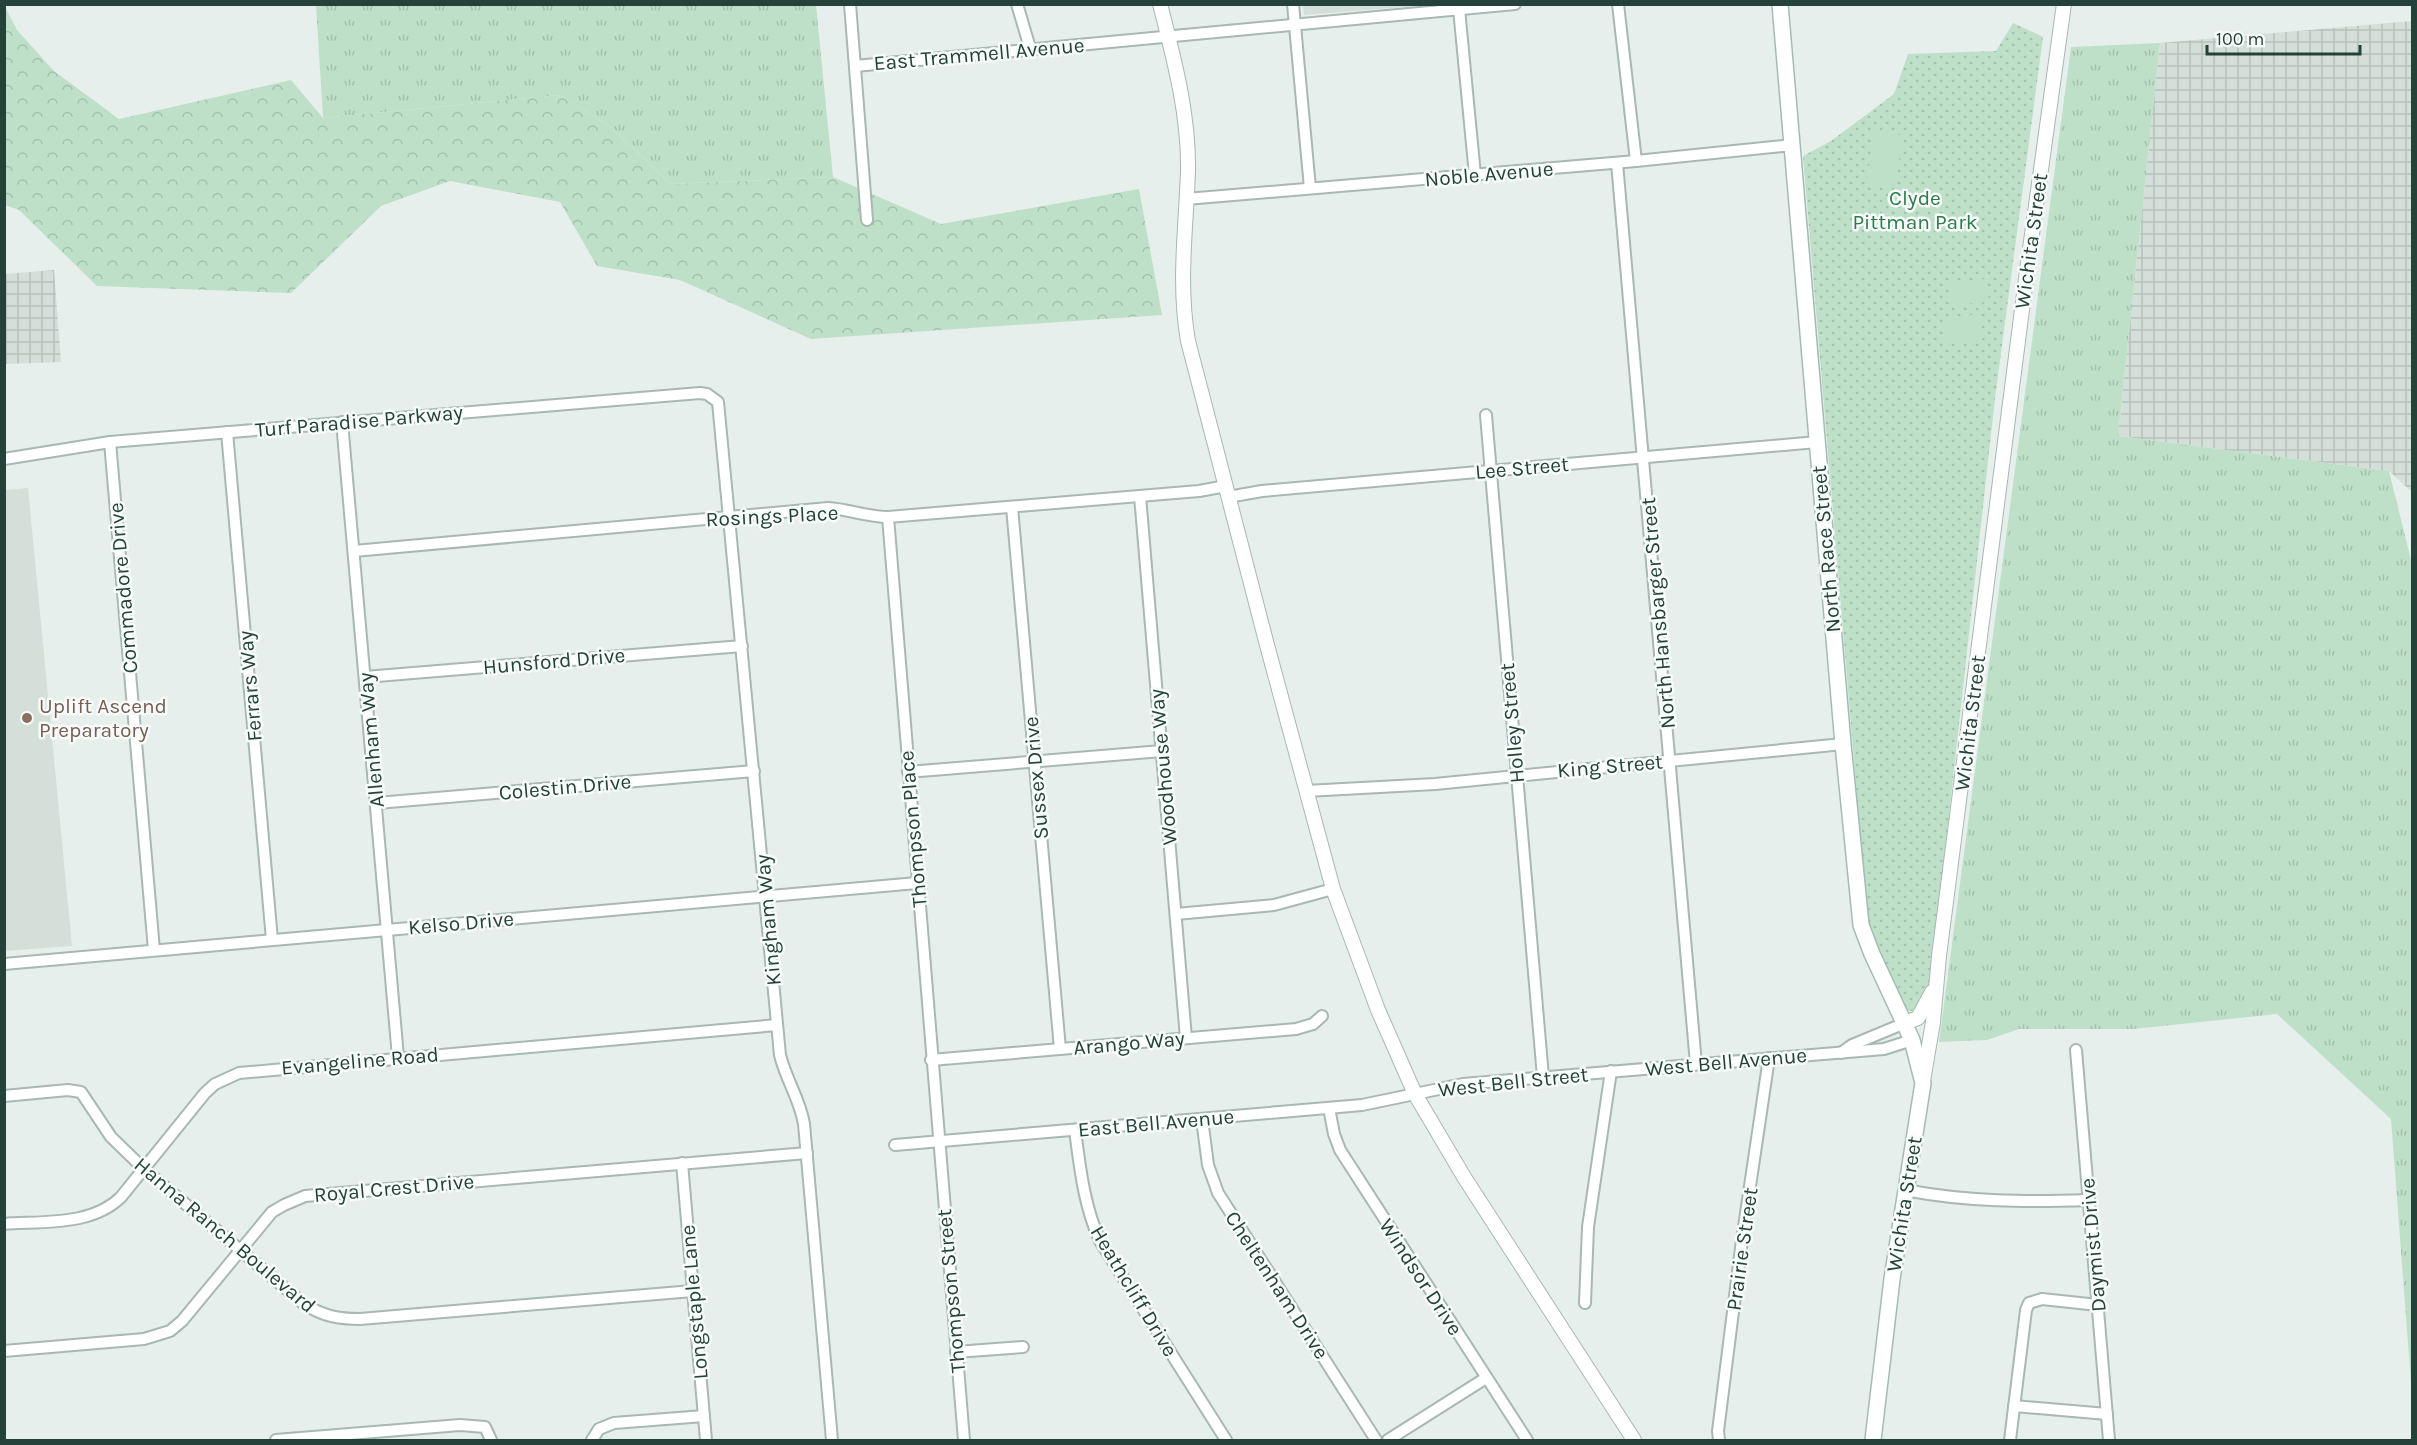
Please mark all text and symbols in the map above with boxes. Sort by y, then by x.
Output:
scale bar [2207,18,2360,56]
text: 100 m [2216,28,2264,50]
street label: East Trammell Avenue [873,33,1085,75]
street label: Noble Avenue [1424,156,1554,192]
street label: Wichita Street [2010,171,2052,310]
park label: Clyde Pittman Park [1852,186,1978,234]
street label: Turf Paradise Parkway [254,400,464,442]
street label: Lee Street [1474,452,1570,484]
street label: North Race Street [1807,464,1845,634]
street label: North Hansbarger Street [1636,496,1680,730]
street label: Rosings Place [705,501,839,531]
street label: Commadore Drive [104,502,142,674]
street label: Ferrars Way [233,629,267,742]
street label: Hunsford Drive [482,643,626,679]
street label: Wichita Street [1950,654,1990,792]
street label: Holley Street [1495,662,1529,784]
street label: Allenham Way [353,671,389,809]
street label: Woodhouse Way [1144,688,1182,846]
place label: Uplift Ascend Preparatory [39,694,167,742]
marker: Uplift Ascend Preparatory [20,711,34,725]
street label: Sussex Drive [1019,716,1053,840]
street label: King Street [1556,749,1664,783]
street label: Thompson Place [894,750,932,908]
street label: Colestin Drive [498,769,632,805]
street label: Kingham Way [750,853,786,987]
street label: Kelso Drive [407,906,515,940]
street label: Arango Way [1072,1026,1186,1060]
street label: Evangeline Road [280,1042,440,1080]
street label: West Bell Avenue [1644,1043,1808,1081]
street label: West Bell Street [1437,1062,1589,1102]
street label: East Bell Avenue [1077,1104,1235,1142]
street label: Wichita Street [1881,1134,1927,1273]
street label: Hanna Ranch Boulevard [130,1152,320,1318]
street label: Royal Crest Drive [313,1169,475,1207]
street label: Daymist Drive [2075,1177,2111,1313]
street label: Prairie Street [1721,1186,1763,1312]
street label: Cheltenham Drive [1220,1207,1334,1363]
street label: Thompson Street [932,1208,970,1374]
street label: Windsor Drive [1374,1214,1468,1340]
street label: Heathcliff Drive [1086,1221,1182,1361]
street label: Longstaple Lane [675,1224,713,1380]

